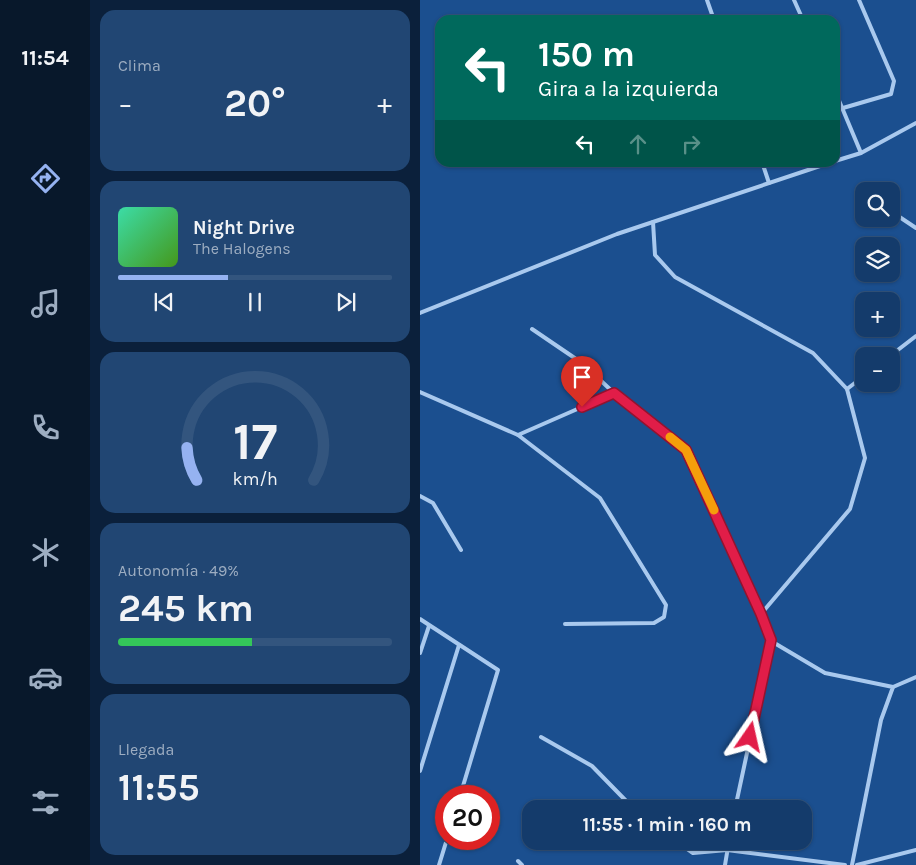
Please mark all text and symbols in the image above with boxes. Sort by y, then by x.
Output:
text: 150 m [538,34,635,75]
icon: left [455,35,520,100]
text: 11:54 [21,45,69,71]
text: Clima [118,56,161,75]
text: Gira a la izquierda [538,76,719,102]
text: 20° [224,81,286,126]
text: − [118,87,133,120]
text: + [377,87,392,120]
icon: left [571,130,599,158]
icon: ahead [624,130,652,158]
icon: right [677,130,705,158]
icon: directions [28,161,63,196]
map controls [855,182,900,392]
button: search [855,182,900,227]
text: Night Drive [193,217,295,239]
button: layers [855,237,900,282]
text: The Halogens [193,239,291,258]
icon: music [28,286,63,321]
icon: previous [150,288,178,316]
icon: pause [241,288,269,316]
icon: next [332,288,360,316]
button: + [855,292,900,337]
button: − [855,347,900,392]
pin [561,356,603,407]
icon: arrive [568,363,596,391]
icon: phone [28,410,63,445]
text: 17 [233,411,277,472]
text: km/h [232,469,278,490]
icon: climate [28,535,63,570]
text: Autonomía · 49% [118,561,239,580]
text: 245 km [118,586,254,631]
icon: car [28,660,63,695]
position arrow [723,710,775,762]
text: Llegada [118,740,174,759]
text: 11:55 [118,765,200,810]
icon: filters [28,785,63,820]
speed limit sign: 20 [435,785,500,850]
text: 11:55 · 1 min · 160 m [582,814,752,836]

